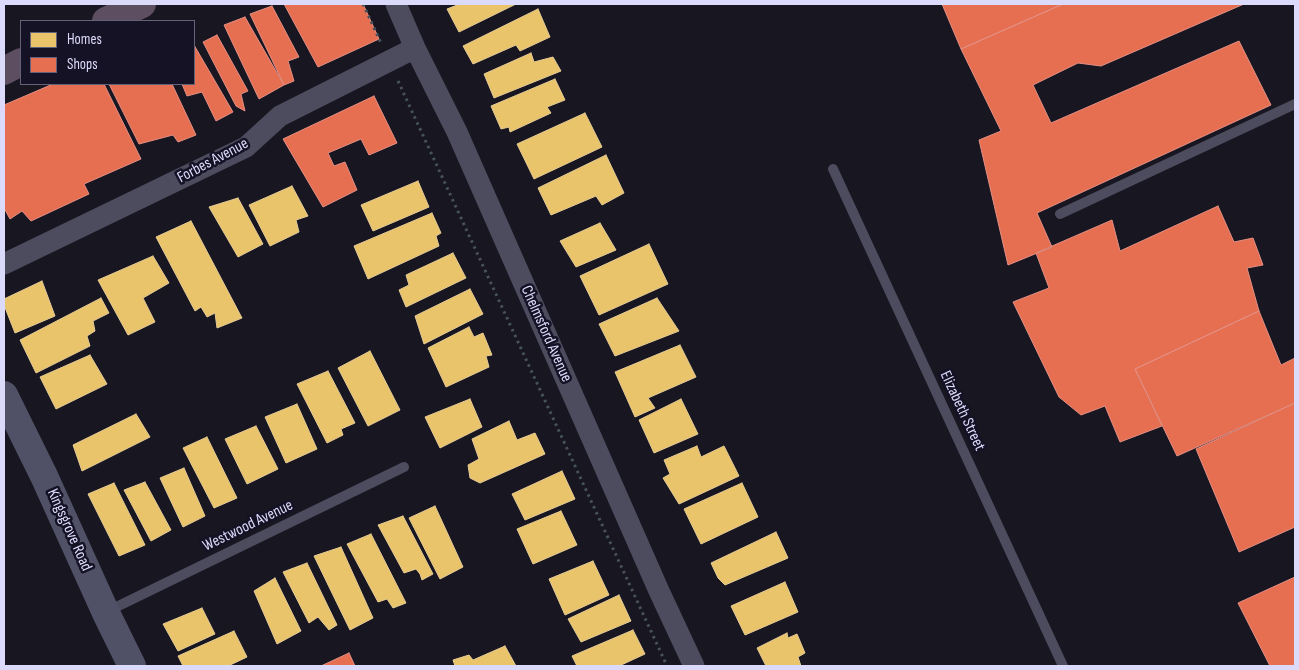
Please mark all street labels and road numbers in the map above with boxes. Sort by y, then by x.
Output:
street label: Forbes Avenue [174,134,252,188]
street label: Chelmsford Avenue [516,283,576,385]
street label: Elizabeth Street [935,368,989,454]
street label: Kingsgrove Road [42,486,96,574]
street label: Westwood Avenue [200,496,296,556]

